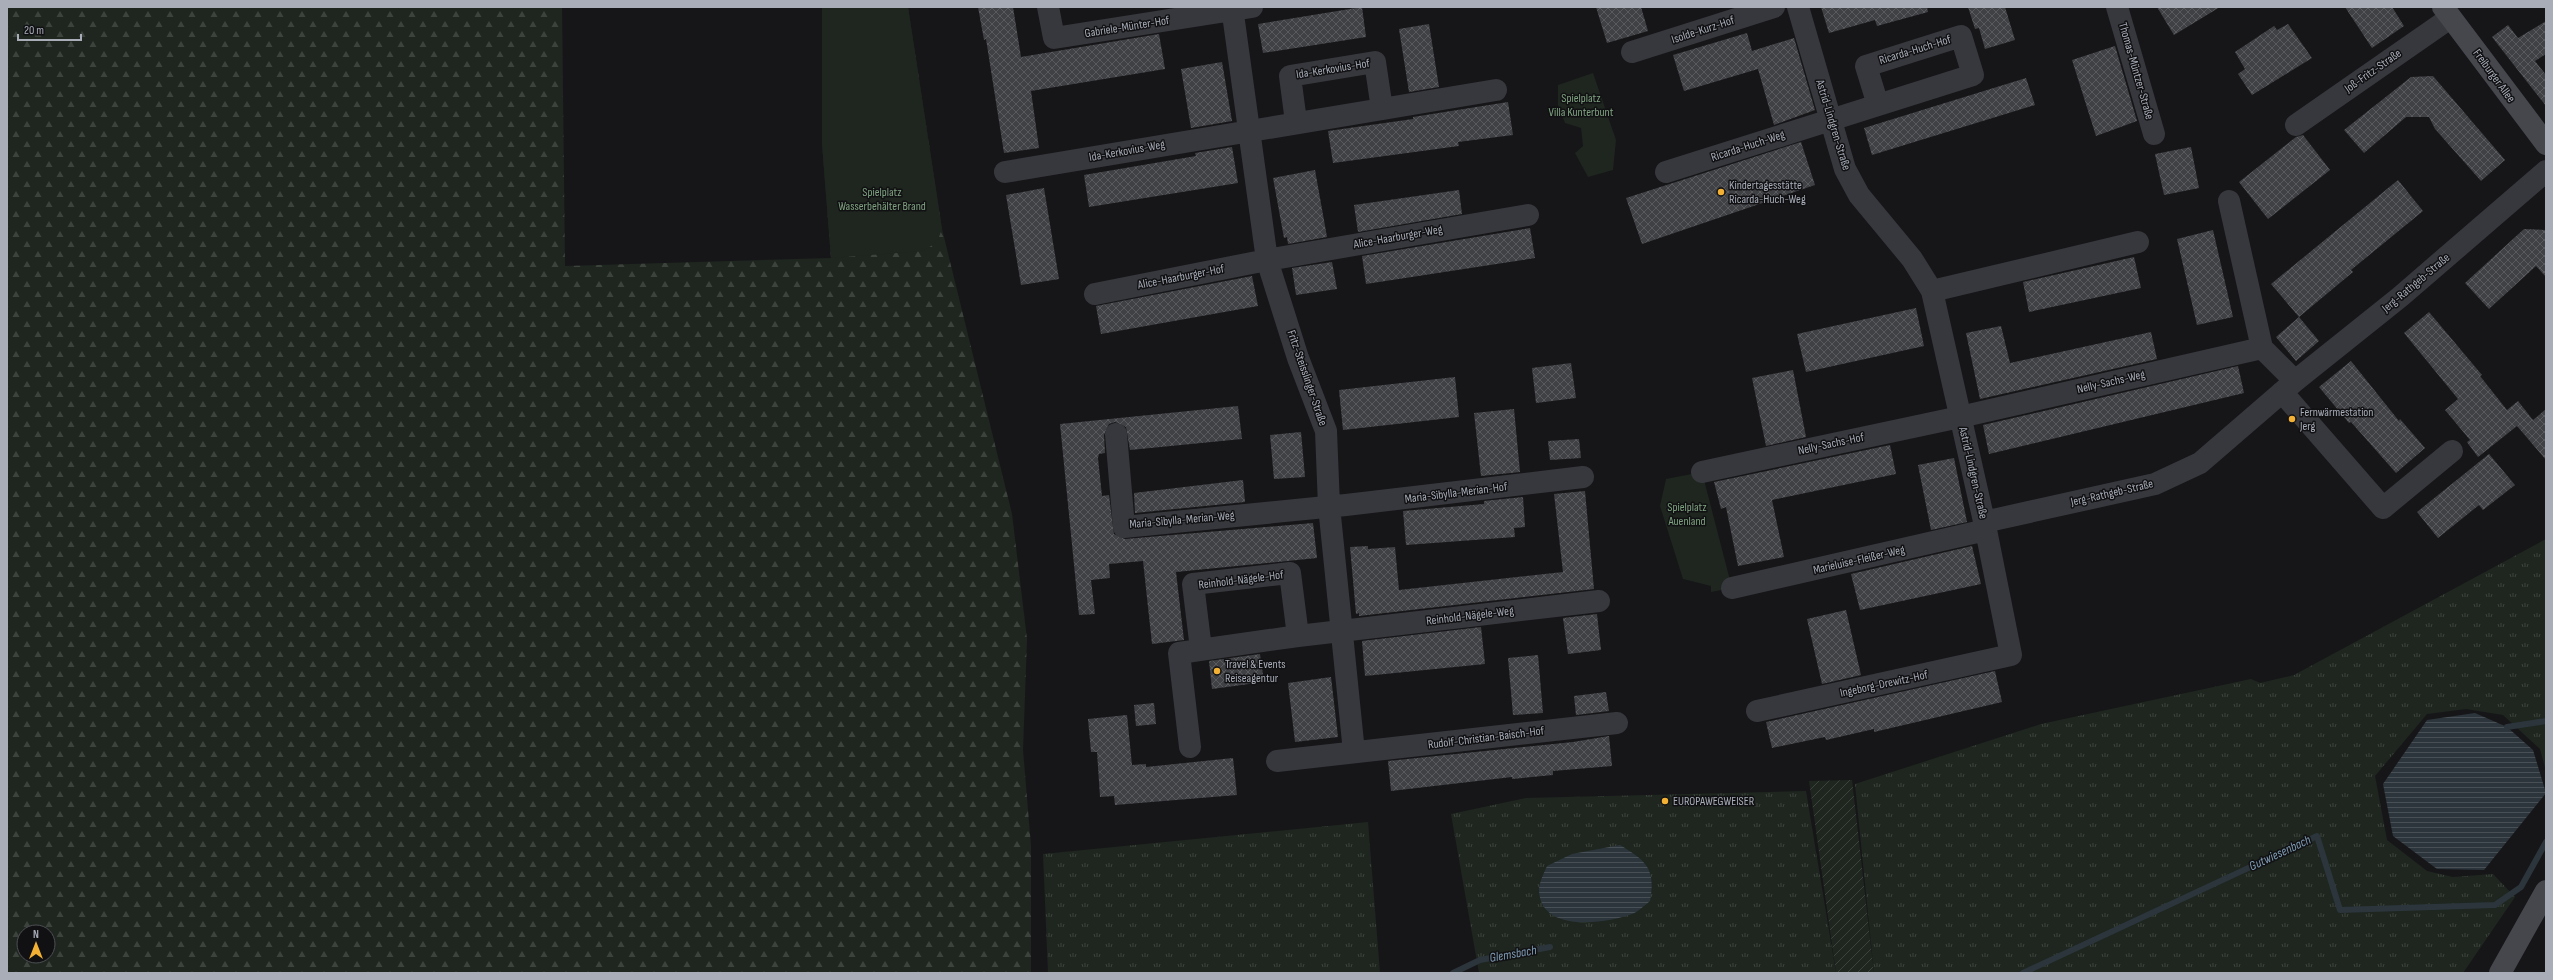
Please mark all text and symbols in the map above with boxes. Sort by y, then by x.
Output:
street label: Gabriele-Münter-Hof [1084,13,1171,41]
street label: Isolde-Kurz-Hof [1670,13,1737,47]
scale bar [18,16,81,42]
street label: Thomas-Müntzer-Straße [2115,21,2157,121]
text: 20 m [24,23,44,38]
street label: Ricarda-Huch-Hof [1877,32,1953,68]
street label: Joß-Fritz-Straße [2341,46,2404,97]
street label: Freiburger Allee [2470,46,2518,106]
street label: Ida-Kerkovius-Hof [1295,56,1371,82]
street label: Astrid-Lindgren-Straße [1812,77,1854,172]
park label: Spielplatz Villa Kunterbunt [1549,91,1614,120]
street label: Ricarda-Huch-Weg [1709,127,1787,165]
street label: Ida-Kerkovius-Weg [1088,137,1166,165]
place label: Kindertagesstätte Ricarda-Huch-Weg [1729,178,1806,207]
park label: Spielplatz Wasserbehälter Brand [838,185,926,214]
marker: Kindertagesstätte Ricarda-Huch-Weg [1716,187,1726,197]
street label: Alice-Haarburger-Weg [1351,222,1444,252]
street label: Jerg-Rathgeb-Straße [2378,250,2453,316]
street label: Alice-Haarburger-Hof [1136,261,1226,293]
street label: Fritz-Steisslinger-Straße [1284,328,1330,428]
street label: Nelly-Sachs-Weg [2075,367,2147,397]
place label: Fernwärmestation Jerg [2299,405,2374,434]
marker: Fernwärmestation Jerg [2287,414,2297,424]
street label: Astrid-Lindgren-Straße [1955,425,1991,521]
street label: Nelly-Sachs-Hof [1797,430,1866,458]
street label: Jerg-Rathgeb-Straße [2068,476,2155,510]
street label: Maria-Sibylla-Merian-Hof [1404,479,1509,507]
park label: Spielplatz Auenland [1667,500,1707,529]
street label: Maria-Sibylla-Merian-Weg [1129,508,1235,532]
street label: Marieluise-Fleißer-Weg [1812,542,1907,578]
street label: Reinhold-Nägele-Hof [1198,567,1285,593]
street label: Reinhold-Nägele-Weg [1425,603,1515,629]
place label: Travel & Events Reiseagentur [1225,657,1286,686]
marker: Travel & Events Reiseagentur [1212,666,1222,676]
street label: Ingeborg-Drewitz-Hof [1839,667,1930,701]
street label: Rudolf-Christian-Baisch-Hof [1427,723,1545,753]
place label: EUROPAWEGWEISER [1673,794,1755,809]
marker: EUROPAWEGWEISER [1660,796,1670,806]
water label: Gutwiesenbach [2247,831,2314,874]
north arrow [16,924,56,964]
text: N [33,928,39,941]
water label: Glemsbach [1488,942,1538,966]

